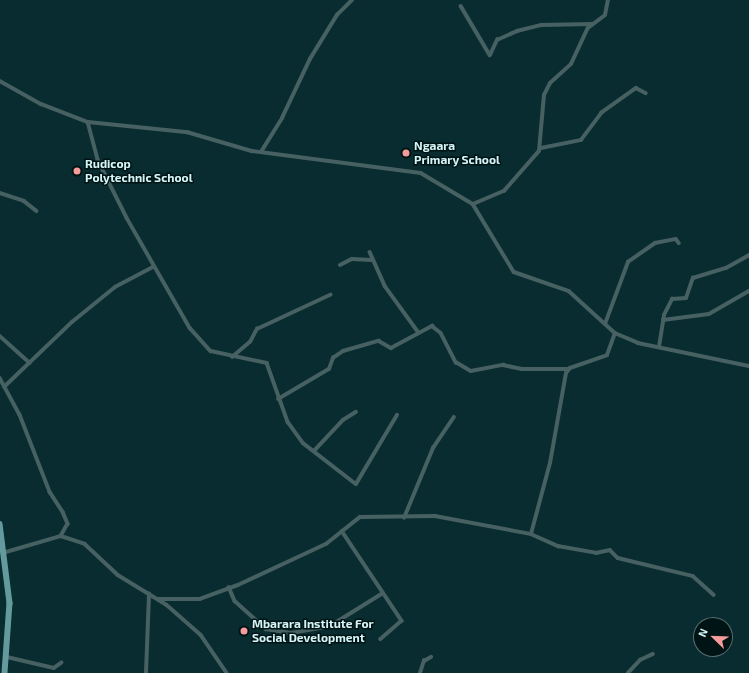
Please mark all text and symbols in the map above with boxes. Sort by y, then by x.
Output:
place label: Ngaara Primary School [414,139,500,167]
marker: Ngaara Primary School [401,148,411,158]
place label: Rudicop Polytechnic School [85,157,193,185]
marker: Rudicop Polytechnic School [72,166,82,176]
place label: Mbarara Institute For Social Development [252,617,374,645]
north arrow [693,617,733,657]
marker: Mbarara Institute For Social Development [239,626,249,636]
text: N [695,626,710,639]

